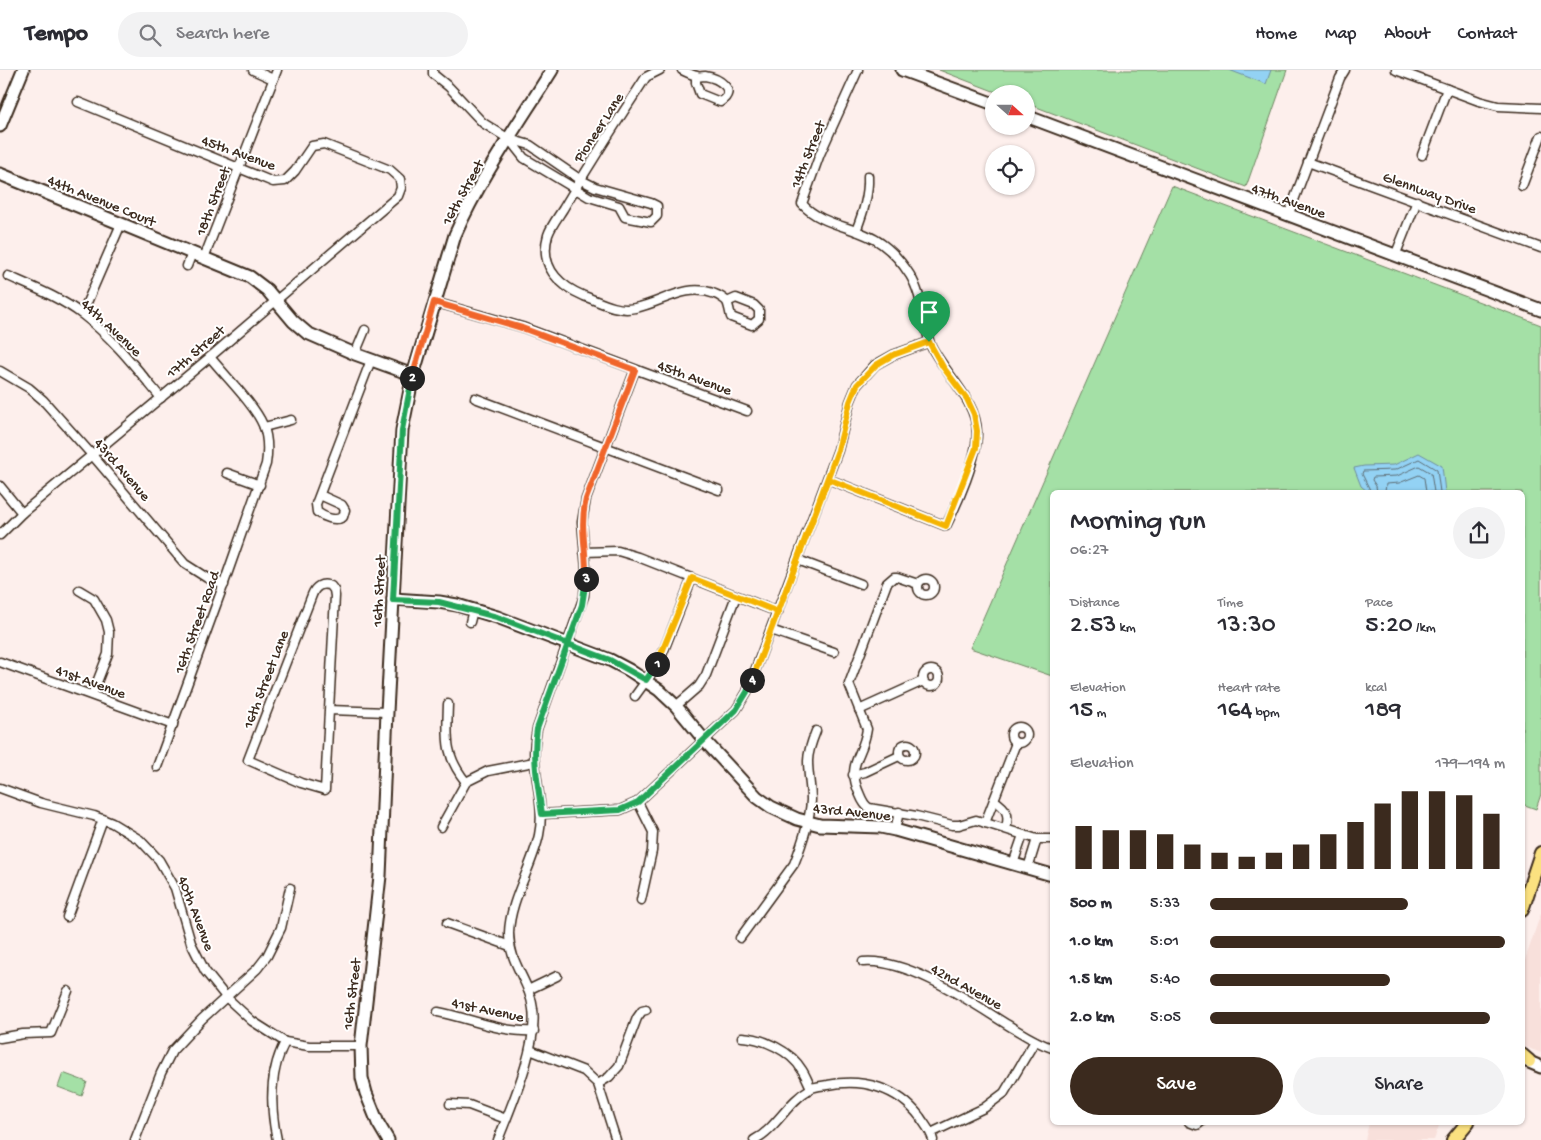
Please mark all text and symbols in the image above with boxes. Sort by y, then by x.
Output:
search box [118,12,468,57]
text: Tempo [25,20,88,49]
icon: search [136,21,164,49]
text: Search here [176,23,270,46]
text: Home [1255,24,1297,45]
text: Map [1325,24,1356,45]
text: About [1384,24,1430,45]
text: Contact [1458,24,1516,45]
north arrow [985,85,1035,135]
map controls [985,85,1035,195]
street label: Pioneer Lane [570,90,629,167]
street label: 14th Street [787,117,831,192]
street label: 45th Avenue [199,132,278,176]
button: locate [985,145,1035,195]
street label: 16th Street [438,156,490,229]
street label: 18th Street [192,163,236,239]
street label: Glennway Drive [1380,169,1479,219]
street label: 44th Avenue Court [45,172,160,232]
street label: 47th Avenue [1249,180,1328,224]
pin [908,291,950,342]
street label: 44th Avenue [76,296,145,361]
icon: arrive [915,298,943,326]
street label: 17th Street [163,321,231,383]
street label: 45th Avenue [655,357,734,401]
pin: 2 [400,366,424,390]
text: 2 [409,370,416,387]
street label: 43rd Avenue [89,435,154,506]
text: Morning run [1070,506,1205,539]
button: share [1453,507,1505,559]
text: 06:27 [1070,542,1108,561]
street label: 16th Street [369,553,391,628]
pin: 3 [574,566,598,592]
street label: 16th Street Road [171,568,225,677]
text: 3 [583,571,590,588]
text: Distance [1070,595,1119,612]
text: Time [1218,595,1243,612]
text: Pace [1365,595,1393,612]
text: 2.53 [1070,612,1116,641]
text: 13:30 [1218,612,1276,641]
text: 5:20 [1365,612,1413,641]
text: km [1116,620,1136,637]
text: /km [1413,620,1436,637]
street label: 16th Street Lane [240,628,294,732]
pin: 1 [644,652,670,676]
text: 1 [655,656,660,673]
street label: 41st Avenue [53,662,128,704]
pin: 4 [740,668,764,692]
text: 4 [749,672,756,689]
text: Elevation [1070,680,1126,697]
text: Heart rate [1218,680,1280,697]
text: kcal [1365,680,1387,697]
text: 15 [1070,697,1093,726]
text: 164 [1218,697,1252,726]
text: 189 [1365,697,1402,726]
text: m [1093,705,1107,722]
text: bpm [1252,705,1280,722]
text: Elevation [1070,755,1134,774]
text: 179–194 m [1435,755,1505,774]
street label: 43rd Avenue [812,800,892,826]
street label: 40th Avenue [173,874,218,954]
text: 500 m [1070,895,1112,914]
text: 5:33 [1150,895,1180,914]
text: 1.0 km [1070,933,1113,952]
text: 5:01 [1150,933,1179,952]
street label: 16th Street [340,956,366,1032]
street label: 42nd Avenue [927,961,1005,1015]
text: 1.5 km [1070,971,1112,990]
text: 5:40 [1150,971,1180,990]
street label: 41st Avenue [450,995,526,1027]
text: 2.0 km [1070,1009,1114,1028]
text: 5:05 [1150,1009,1181,1028]
button: Save [1070,1057,1283,1115]
button: Share [1293,1057,1505,1115]

